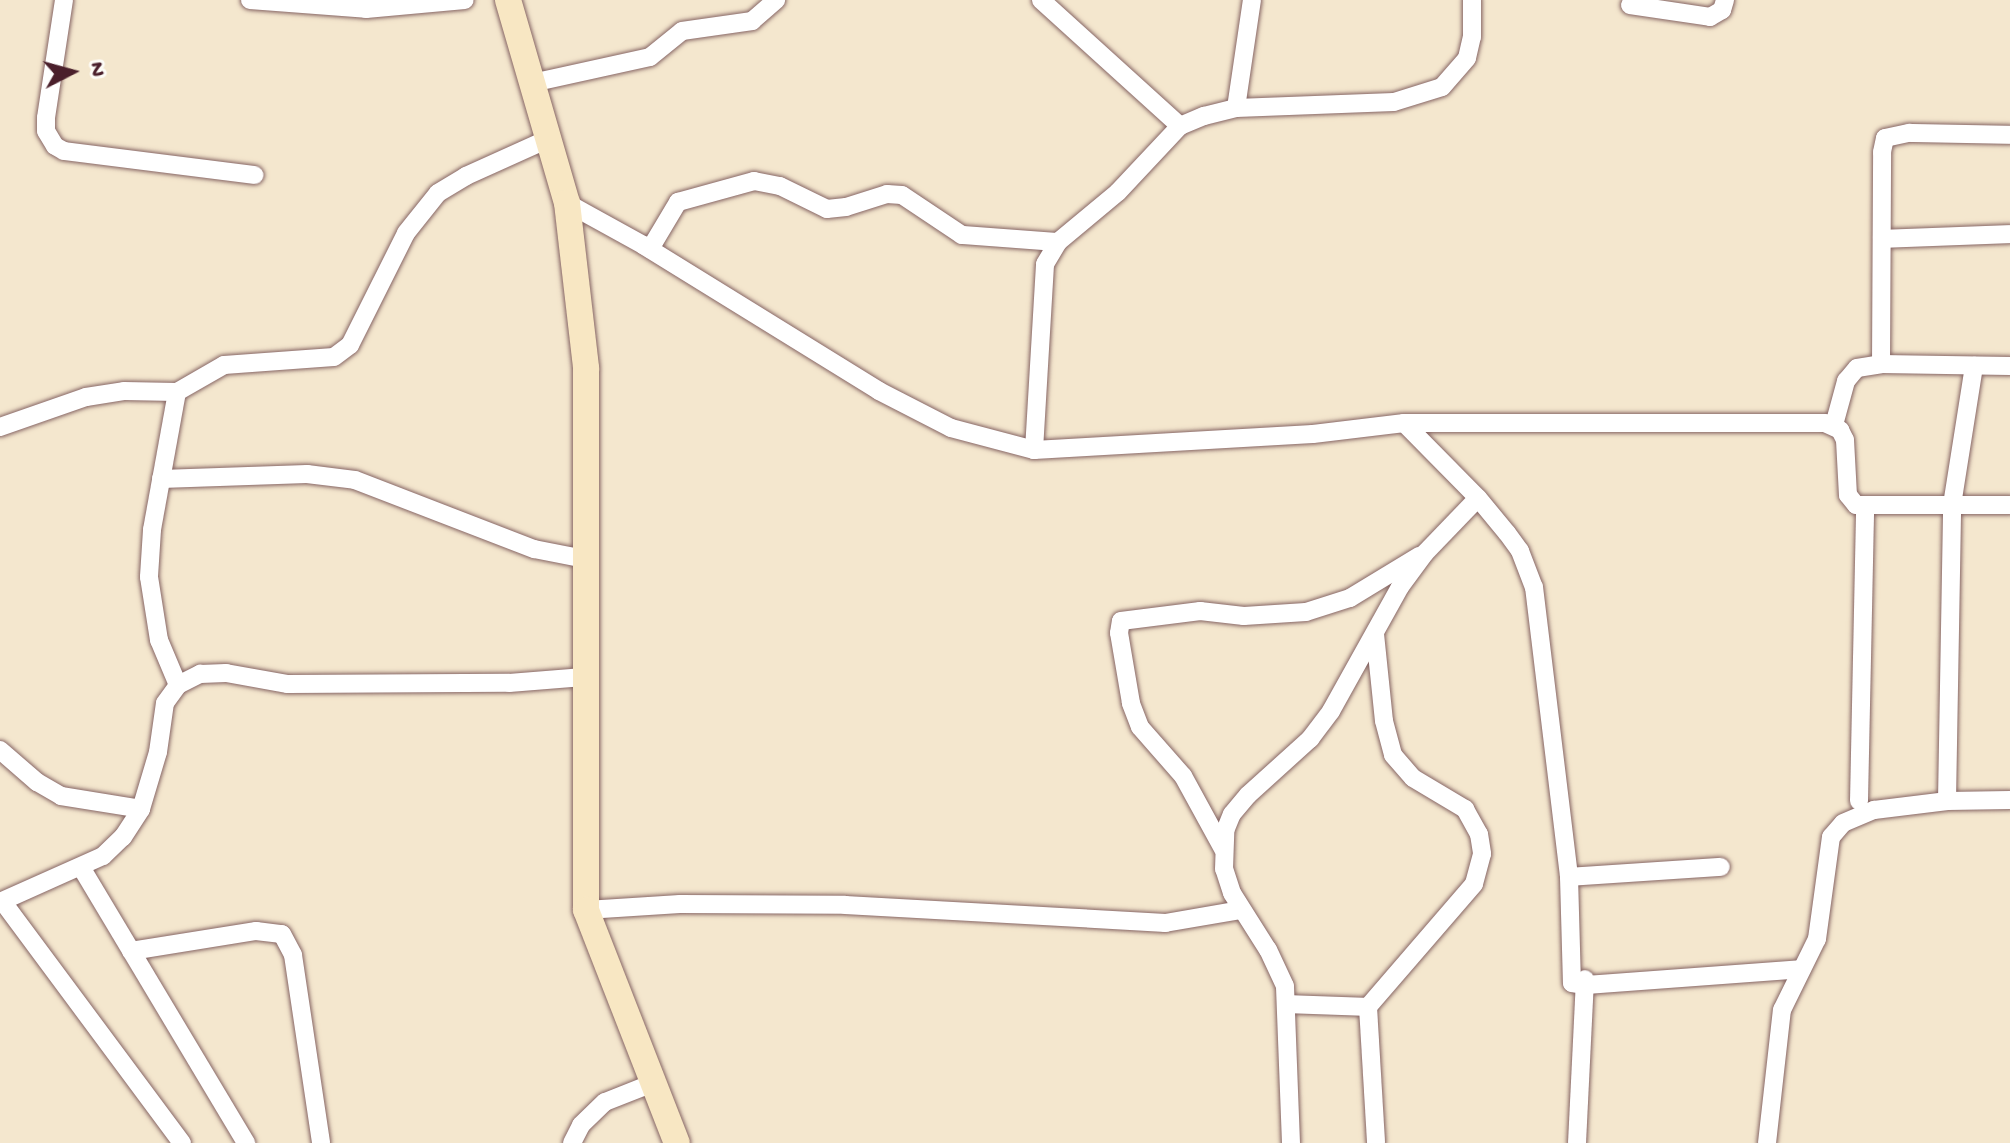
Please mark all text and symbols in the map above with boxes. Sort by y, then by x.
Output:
north arrow [32,32,112,112]
text: N [82,61,110,78]

